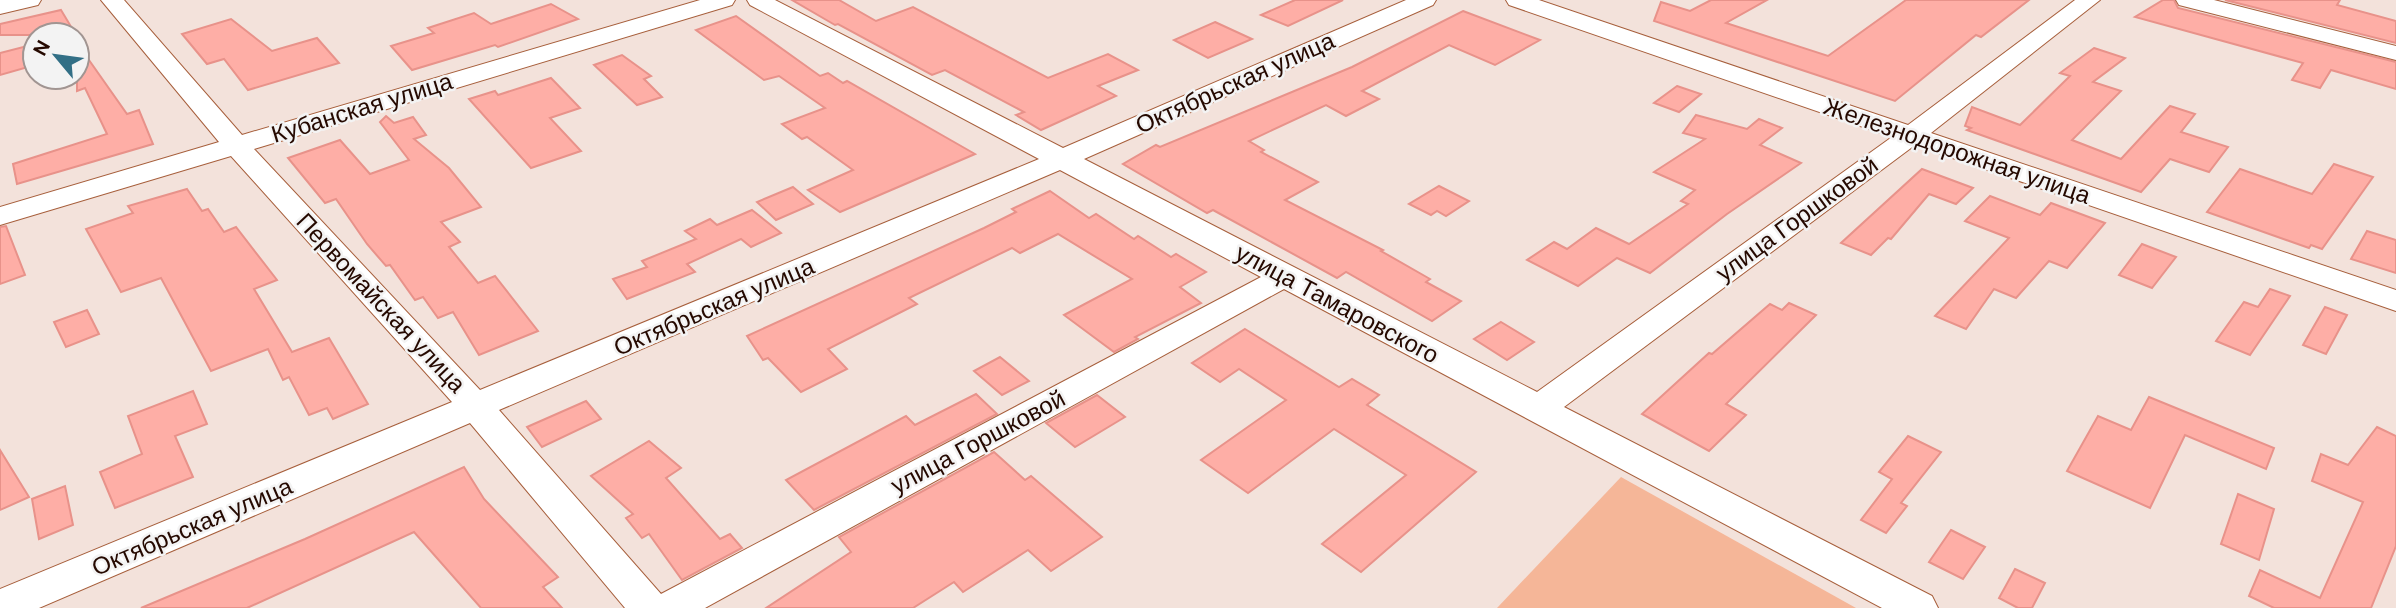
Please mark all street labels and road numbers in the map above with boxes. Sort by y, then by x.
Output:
street label: Октябрьская улица [1130,24,1340,140]
street label: Кубанская улица [268,65,457,150]
street label: Железнодорожная улица [1820,90,2095,211]
street label: улица Горшковой [1710,149,1884,288]
street label: Первомайская улица [290,206,473,400]
street label: улица Тамаровского [1230,237,1444,370]
street label: Октябрьская улица [609,250,819,363]
street label: улица Горшковой [885,383,1070,501]
street label: Октябрьская улица [87,470,297,583]

